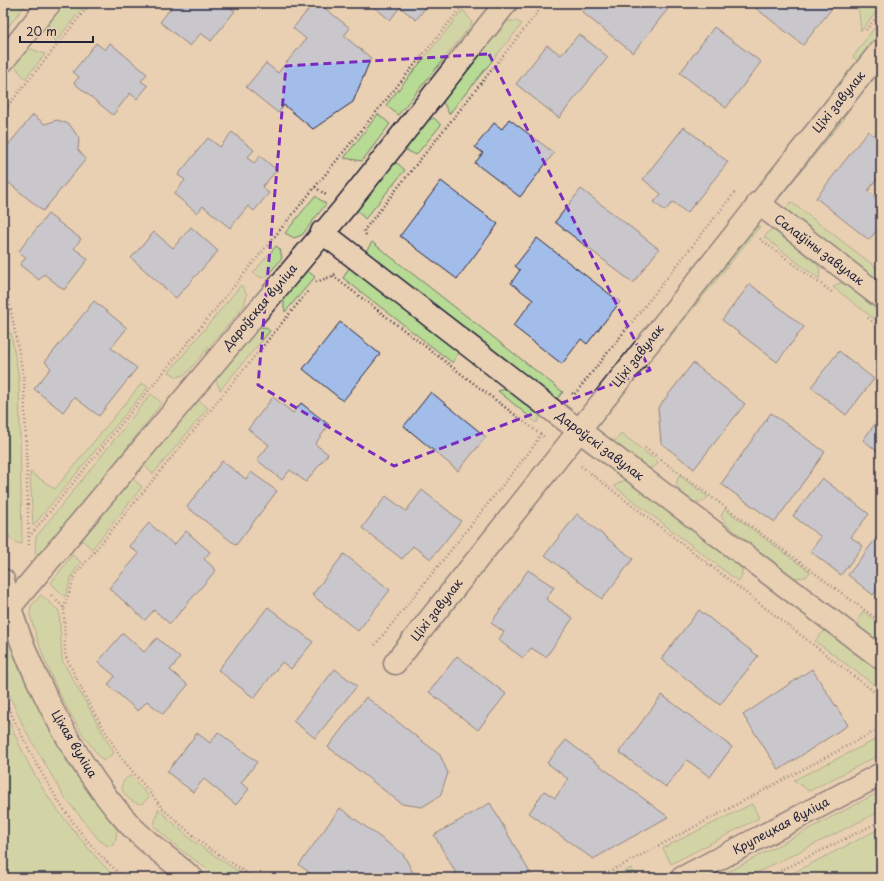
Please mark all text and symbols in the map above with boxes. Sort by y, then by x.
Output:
scale bar [20,18,93,44]
text: 20 m [26,22,57,40]
street label: Ціхі завулак [808,66,869,136]
street label: Салаўіны завулак [771,209,869,290]
street label: Дароўская вуліца [217,259,301,354]
street label: Ціхі завулак [607,320,668,391]
street label: Дароўскі завулак [552,405,649,485]
street label: Ціхі завулак [406,574,467,645]
street label: Ціхая вуліца [48,706,103,781]
street label: Крупецкая вуліца [729,792,833,858]

